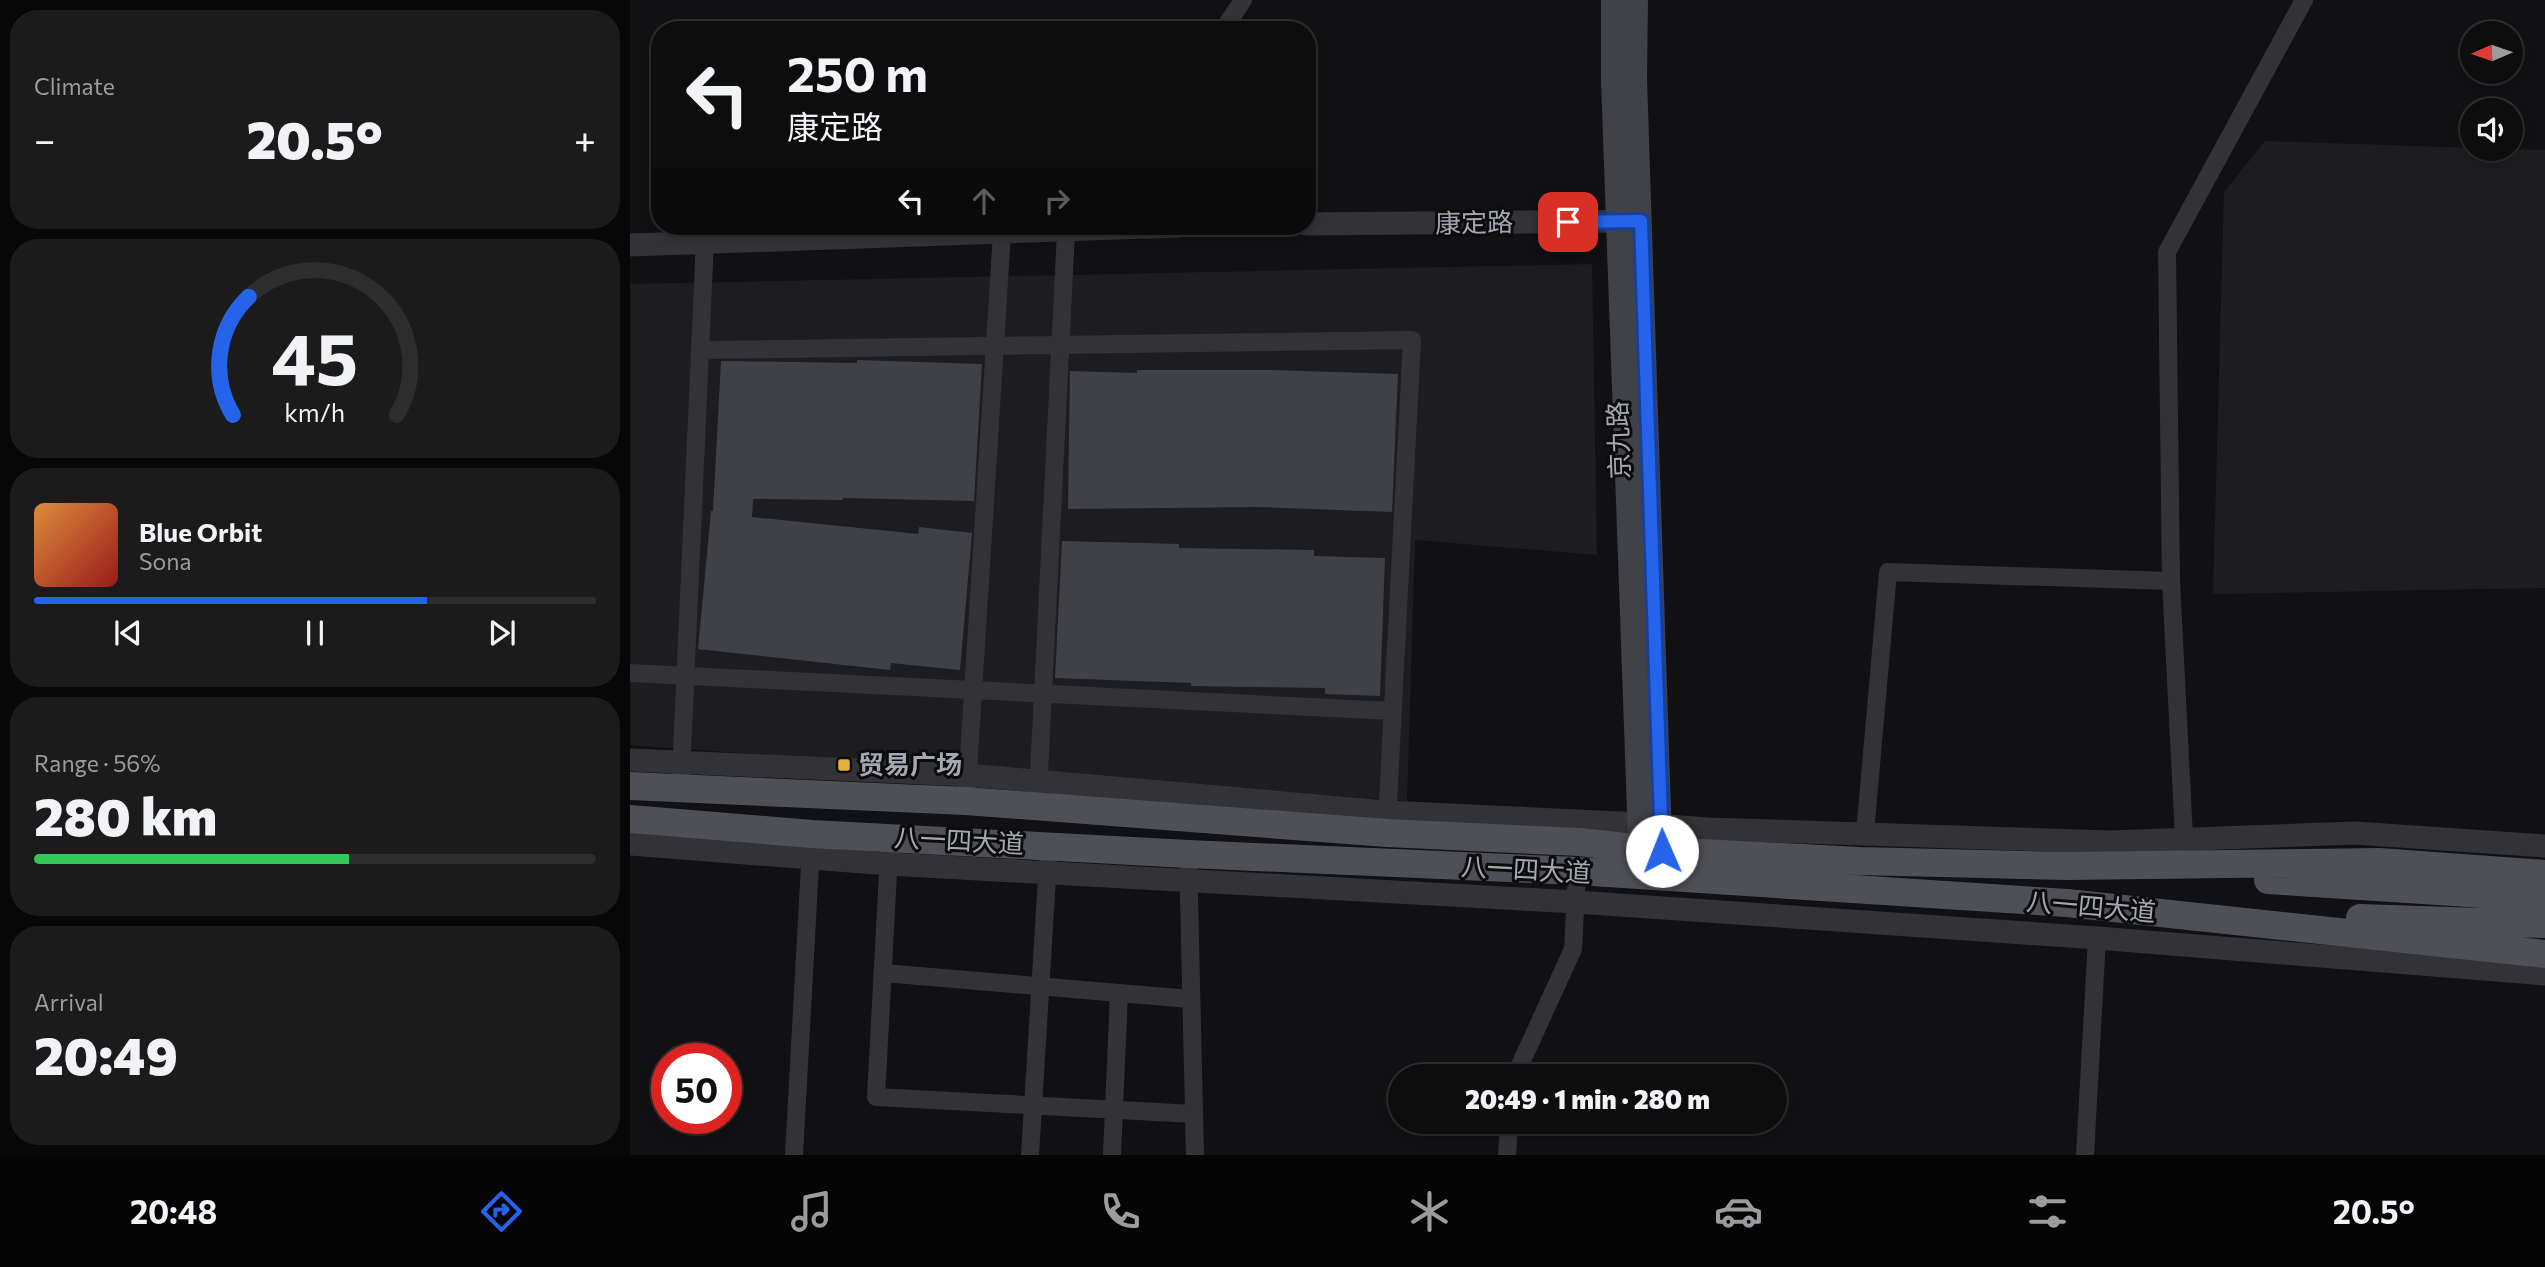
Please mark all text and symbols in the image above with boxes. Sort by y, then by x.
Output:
north arrow [2460,21,2524,84]
map controls [2460,21,2523,161]
text: 250 m [787,42,928,102]
icon: left [672,49,763,140]
text: Climate [34,72,115,100]
button: sound [2460,98,2523,161]
text: 20.5° [246,106,383,170]
text: 康定路 [787,106,883,146]
text: − [34,115,56,162]
text: + [574,115,596,162]
icon: left [892,182,930,220]
icon: ahead [965,182,1003,220]
icon: right [1038,182,1076,220]
pin [1538,192,1598,252]
icon: arrive [1549,203,1587,241]
street label: 康定路 [1435,205,1513,238]
text: 45 [271,311,359,400]
text: km/h [285,396,345,426]
street label: 京九路 [1601,401,1634,480]
text: Blue Orbit [139,516,262,547]
text: Sona [139,547,191,575]
icon: previous [109,614,147,652]
icon: pause [296,614,334,652]
icon: next [483,614,521,652]
place label: 贸易广场 [858,748,962,779]
text: Range · 56% [34,749,161,777]
marker: 贸易广场 [836,757,852,773]
text: 280 km [34,783,217,847]
position arrow [1625,814,1699,888]
street label: 八一四大道 [893,821,1025,858]
street label: 八一四大道 [1460,850,1592,887]
street label: 八一四大道 [2025,884,2157,927]
text: Arrival [34,988,104,1016]
text: 20:49 [34,1022,178,1086]
speed limit sign: 50 [651,1043,742,1134]
text: 20:49 · 1 min · 280 m [1465,1083,1710,1114]
icon: directions [477,1187,526,1236]
icon: music [787,1187,836,1236]
icon: phone [1096,1187,1145,1236]
icon: climate [1405,1187,1454,1236]
icon: car [1714,1187,1763,1236]
icon: filters [2023,1187,2072,1236]
text: 20:48 [130,1191,217,1231]
text: 20.5° [2333,1191,2415,1231]

